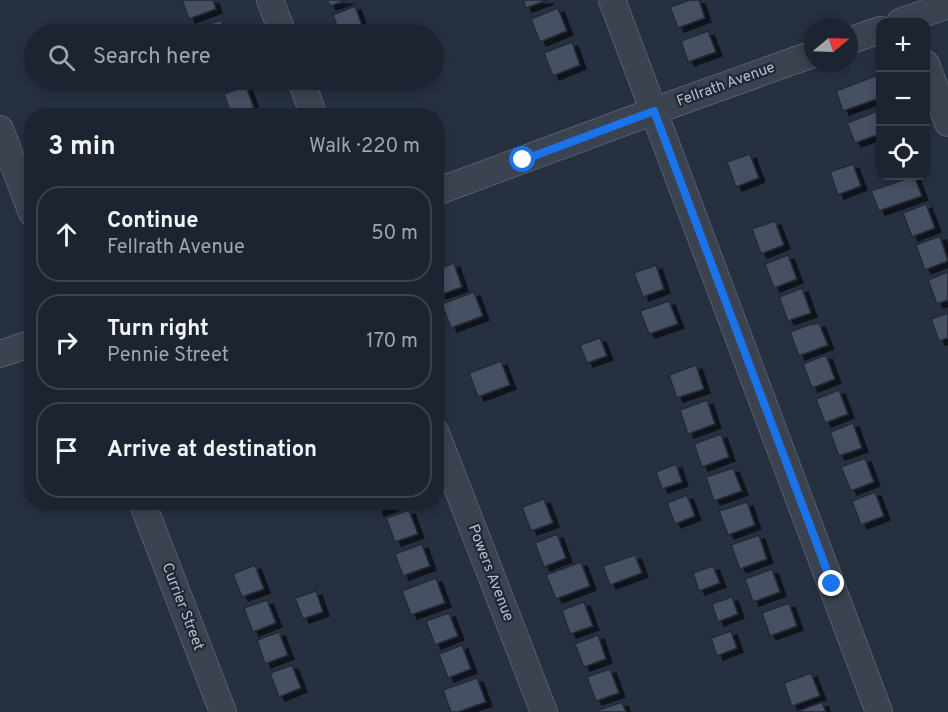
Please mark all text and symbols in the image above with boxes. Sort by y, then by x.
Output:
north arrow [804,18,858,72]
map controls [876,18,930,180]
button: + [876,18,930,72]
search box [24,24,444,90]
icon: search [45,41,78,74]
text: Search here [93,44,211,71]
street label: Fellrath Avenue [674,58,778,112]
button: − [876,72,930,126]
button: locate [876,126,930,180]
text: 3 min [48,131,116,164]
text: Walk · 220 m [309,134,420,160]
route start [509,146,535,172]
text: Continue [107,208,198,235]
icon: ahead [50,218,83,251]
text: 50 m [371,221,418,247]
text: Fellrath Avenue [107,235,245,261]
text: Turn right [107,316,209,343]
icon: right [50,326,83,359]
text: 170 m [366,329,418,355]
text: Pennie Street [107,343,229,369]
icon: arrive [50,434,83,467]
text: Arrive at destination [107,437,317,464]
street label: Powers Avenue [463,522,517,624]
street label: Currier Street [157,560,207,654]
route end [818,570,844,596]

